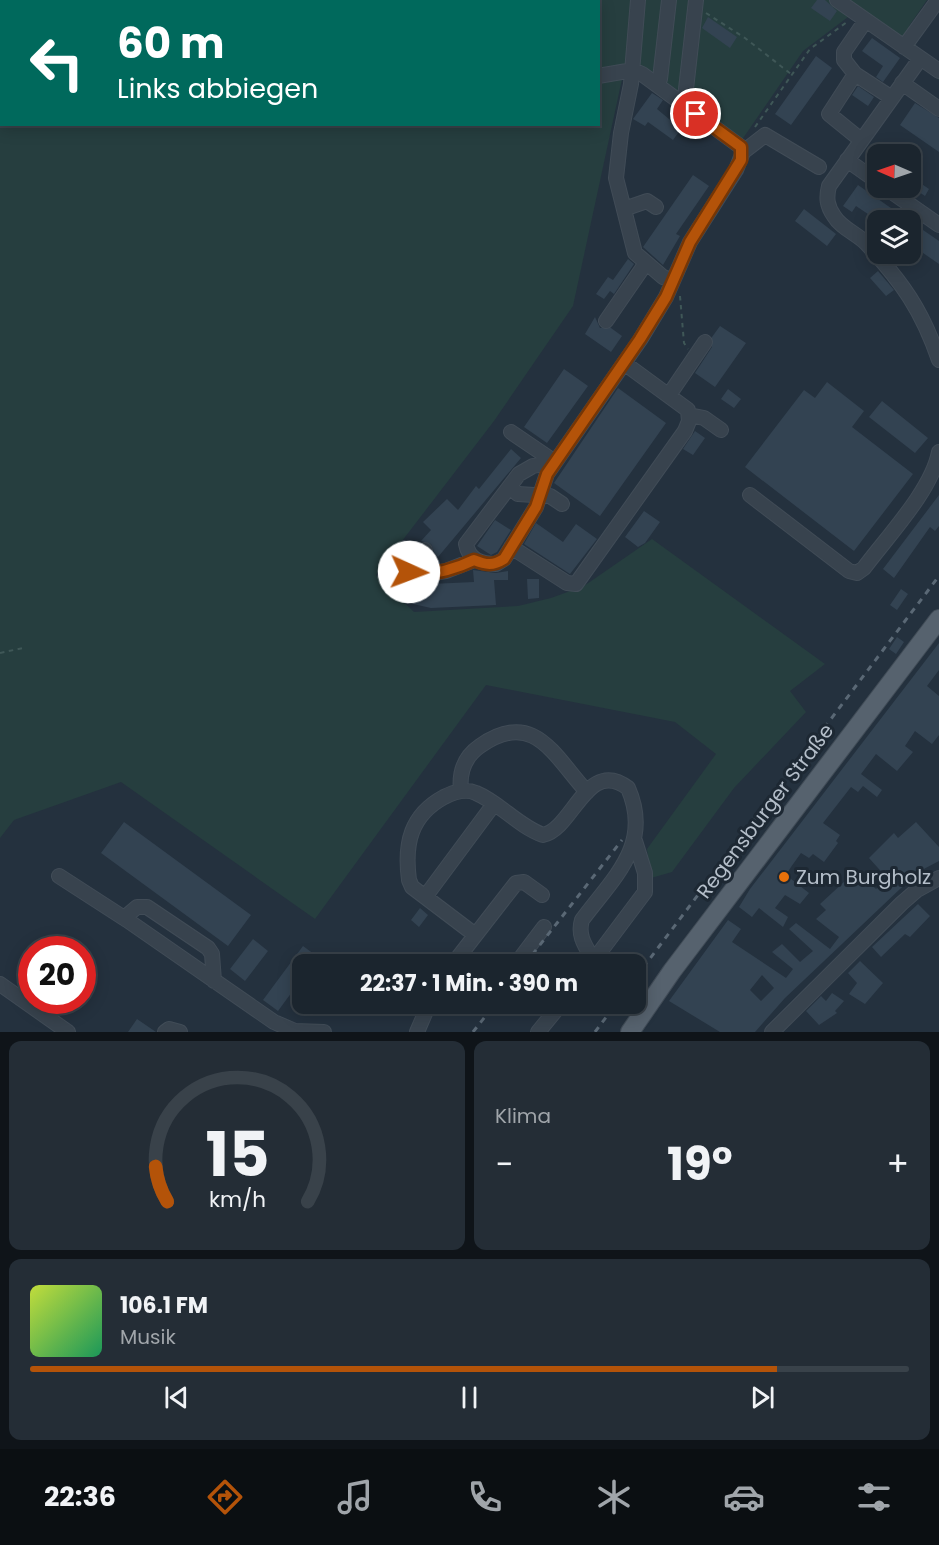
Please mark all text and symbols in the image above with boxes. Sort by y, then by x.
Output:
text: 60 m [117,14,225,73]
icon: left [18,24,96,102]
text: Links abbiegen [117,70,318,107]
pin [670,88,721,139]
icon: arrive [679,97,712,130]
north arrow [867,144,921,198]
map controls [867,144,921,264]
button: layers [867,210,921,264]
position arrow [377,540,441,604]
street label: Regensburger Straße [690,718,840,904]
place label: Zum Burgholz [796,863,931,891]
marker: Zum Burgholz [777,870,791,884]
speed limit sign: 20 [18,936,96,1014]
text: 22:37 · 1 Min. · 390 m [360,968,578,999]
text: Klima [495,1102,551,1130]
text: 15 [205,1110,269,1198]
text: 19° [667,1133,733,1196]
text: − [495,1141,513,1188]
text: + [886,1141,909,1188]
text: km/h [208,1185,266,1216]
text: 106.1 FM [120,1290,208,1321]
text: Musik [120,1323,176,1351]
icon: previous [160,1381,193,1414]
icon: pause [453,1381,486,1414]
icon: next [746,1381,779,1414]
icon: directions [204,1476,246,1518]
icon: music [334,1476,376,1518]
icon: phone [464,1476,506,1518]
icon: climate [593,1476,635,1518]
icon: car [723,1476,765,1518]
icon: filters [853,1476,895,1518]
text: 22:36 [44,1478,116,1515]

